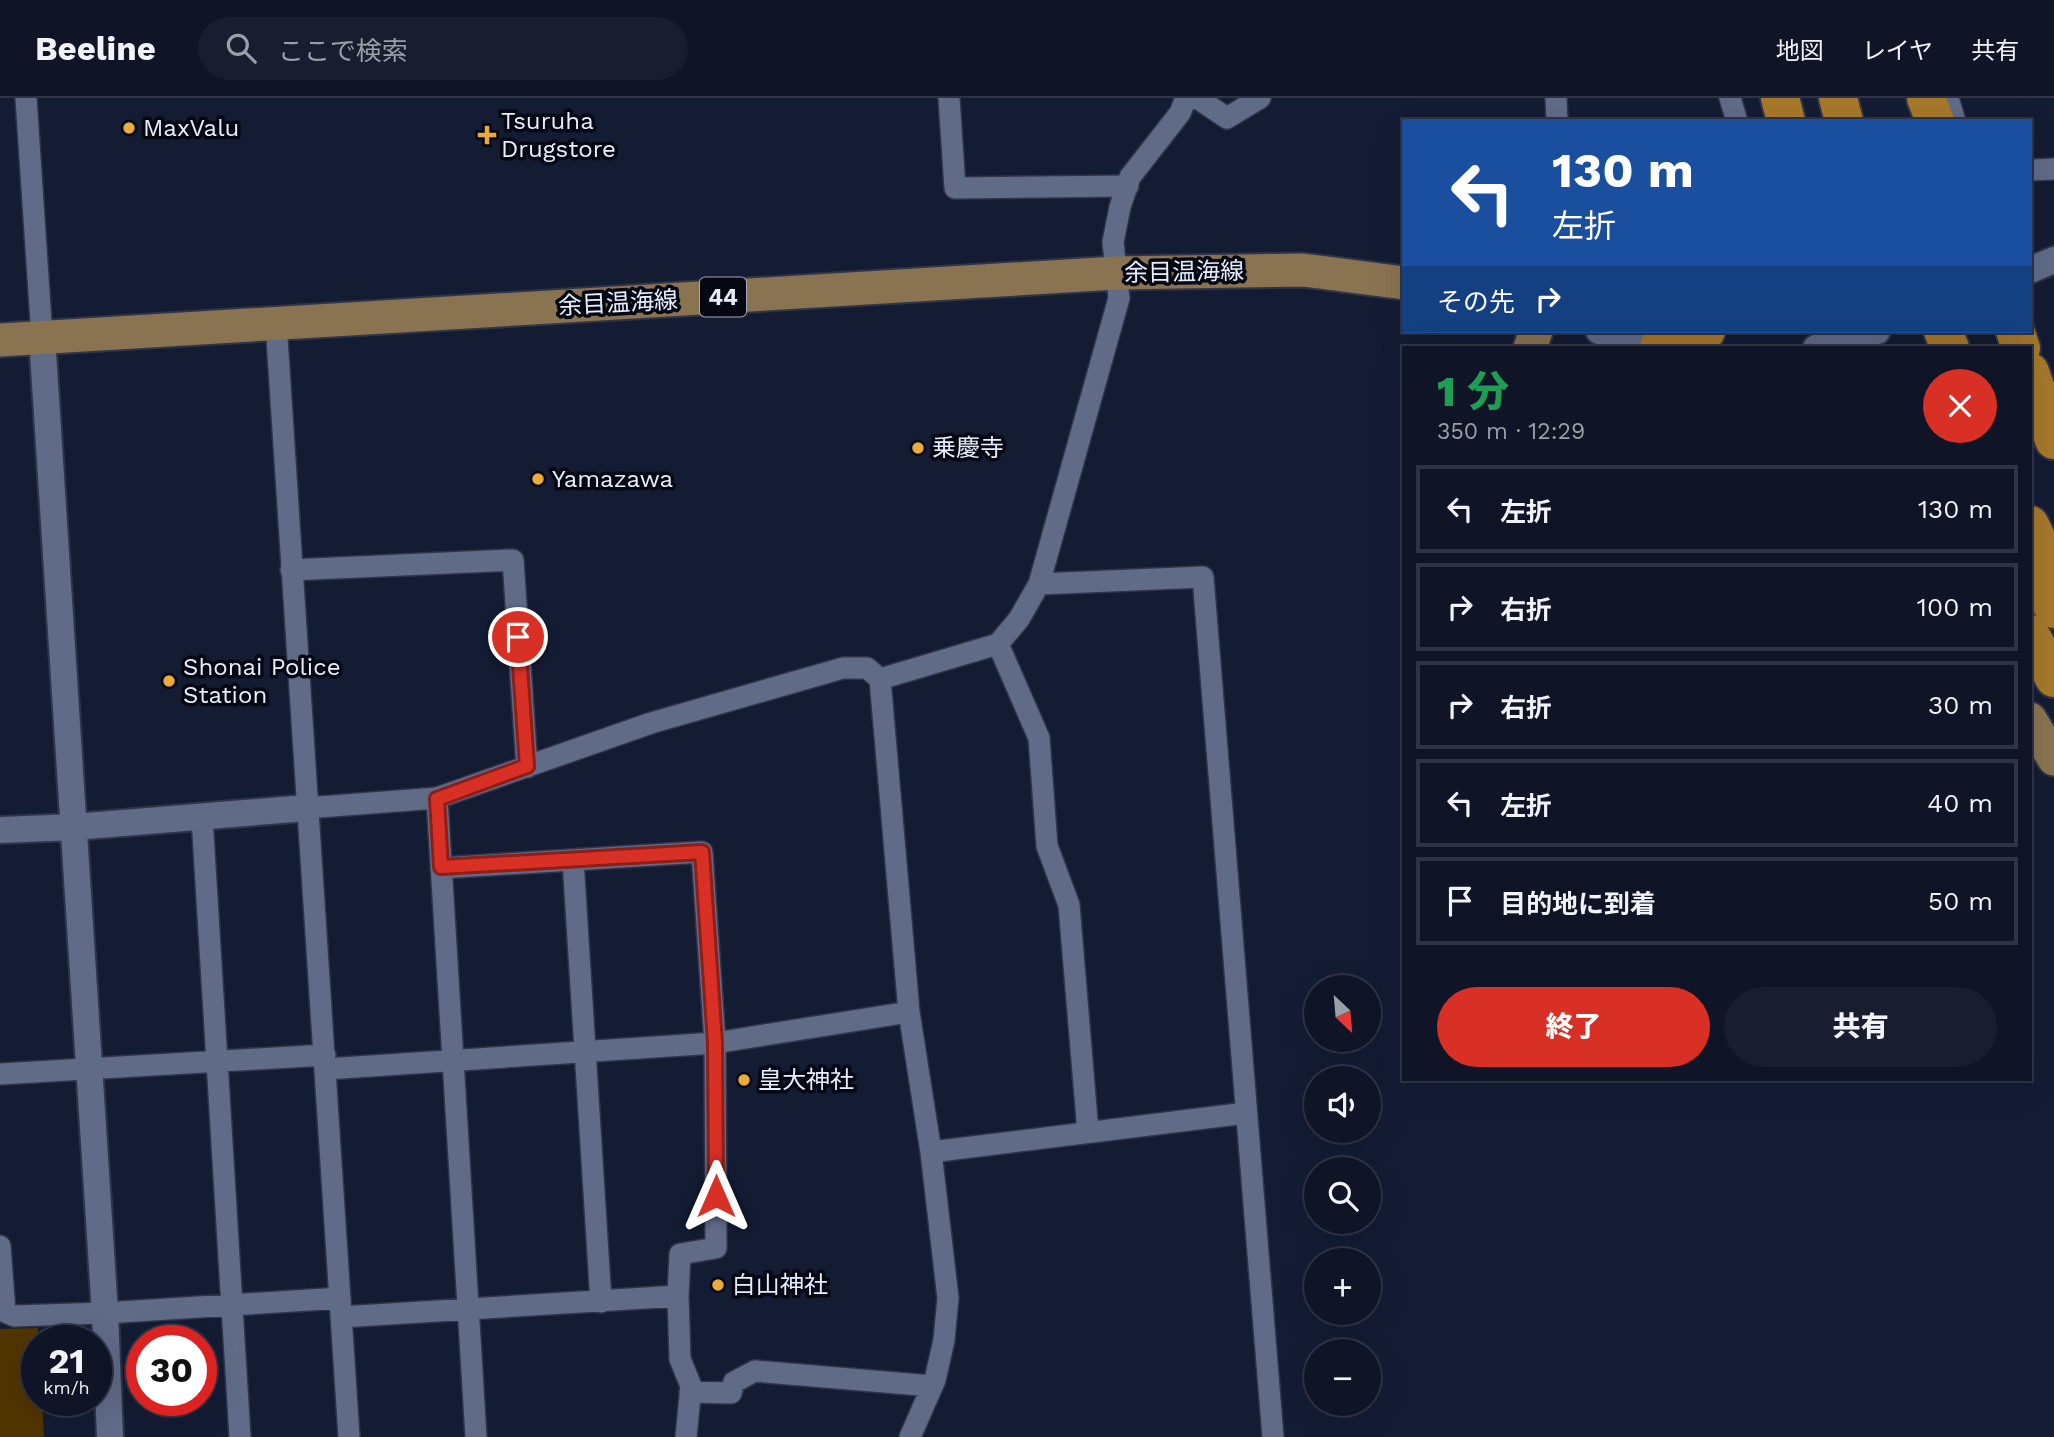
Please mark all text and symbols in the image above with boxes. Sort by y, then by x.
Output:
search box [198,17,688,80]
text: Beeline [35,29,156,68]
icon: search [222,29,260,67]
text: ここで検索 [278,36,408,66]
text: 地図 [1776,37,1824,65]
text: レイヤ [1862,37,1933,65]
text: 共有 [1971,37,2019,65]
place label: Tsuruha Drugstore [501,107,616,163]
place label: MaxValu [143,114,239,142]
marker: MaxValu [121,120,137,136]
marker: Tsuruha Drugstore [479,127,495,143]
text: 130 m [1552,141,1694,199]
icon: left [1437,147,1528,238]
text: 左折 [1552,207,1616,245]
street label: 余目温海線 [1124,257,1244,287]
road number: 44 [700,278,746,316]
icon: right [1529,280,1567,318]
street label: 余目温海線 [557,286,679,320]
text: その先 [1437,287,1515,317]
text: 1 分 [1437,367,1509,416]
button: close [1923,369,1997,443]
text: 350 m · 12:29 [1437,418,1585,445]
place label: 乗慶寺 [932,434,1004,462]
marker: 乗慶寺 [910,440,926,456]
place label: Yamazawa [552,465,673,493]
marker: Yamazawa [530,471,546,487]
icon: left [1441,490,1479,528]
text: 130 m [1918,494,1993,524]
text: 左折 [1500,497,1552,527]
icon: right [1441,588,1479,626]
text: 100 m [1917,592,1993,622]
text: 右折 [1500,595,1552,625]
pin [488,607,548,667]
icon: arrive [499,618,537,656]
place label: Shonai Police Station [183,653,341,709]
marker: Shonai Police Station [161,673,177,689]
icon: right [1441,686,1479,724]
text: 30 m [1928,690,1993,720]
text: 右折 [1500,693,1552,723]
icon: left [1441,784,1479,822]
text: 40 m [1927,788,1993,818]
text: 左折 [1500,791,1552,821]
icon: arrive [1441,882,1479,920]
text: 50 m [1928,886,1993,916]
text: 目的地に到着 [1500,889,1656,919]
north arrow [1304,975,1381,1052]
map controls [1304,975,1381,1416]
button: 終了 [1437,987,1710,1067]
button: 共有 [1724,987,1997,1067]
place label: 皇大神社 [758,1066,854,1094]
button: sound [1304,1066,1381,1143]
marker: 皇大神社 [736,1072,752,1088]
button: search [1304,1157,1381,1234]
position arrow [679,1159,753,1233]
button: + [1304,1248,1381,1325]
place label: 白山神社 [732,1271,828,1299]
marker: 白山神社 [710,1277,726,1293]
speed limit sign: 30 [126,1325,217,1416]
button: − [1304,1339,1381,1416]
text: 21 [49,1340,84,1382]
text: km/h [43,1377,90,1398]

